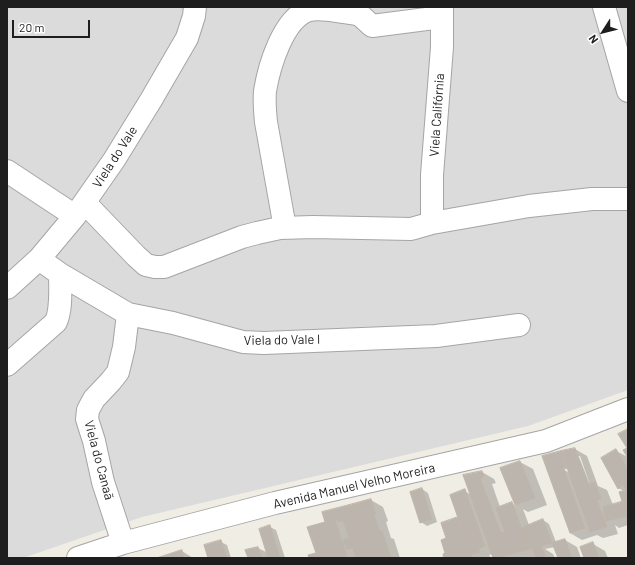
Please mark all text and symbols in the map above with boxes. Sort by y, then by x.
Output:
scale bar [14,12,92,38]
north arrow [583,12,623,52]
text: 20 m [19,20,45,34]
text: N [585,33,600,46]
street label: Viela Califórnia [426,73,448,157]
street label: Viela do Vale [89,123,141,191]
street label: Viela do Vale I [244,332,320,348]
street label: Viela do Canaã [81,419,117,501]
street label: Avenida Manuel Velho Moreira [272,460,436,512]

